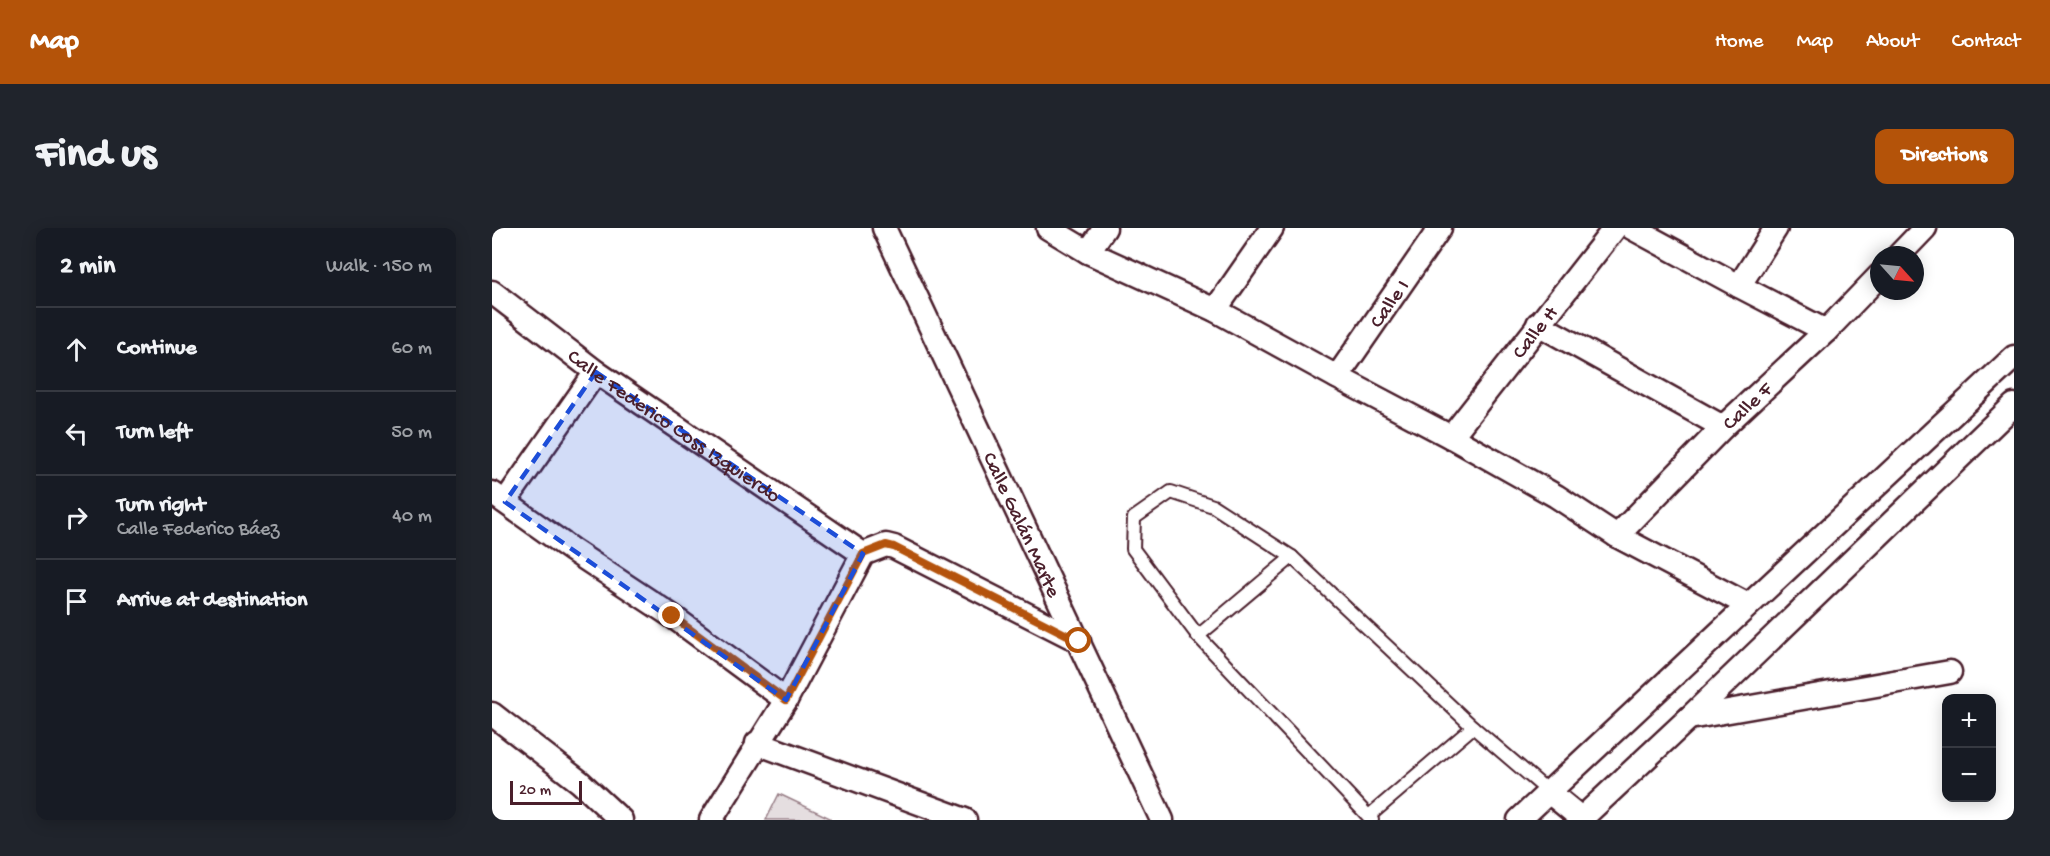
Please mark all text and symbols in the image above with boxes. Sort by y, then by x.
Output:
text: Map [30,26,79,59]
text: Home [1715,30,1763,55]
text: Map [1796,30,1833,55]
text: About [1866,30,1919,55]
text: Contact [1952,30,2020,55]
button: Directions [1875,129,2014,184]
text: Find us [36,132,156,181]
north arrow [1870,246,1924,300]
text: 2 min [60,252,115,283]
text: Walk · 150 m [326,256,432,279]
street label: Calle I [1366,276,1416,334]
street label: Calle H [1508,302,1565,365]
icon: ahead [60,333,93,366]
text: Continue [117,336,197,362]
text: 60 m [392,338,432,361]
street label: Calle Federico Coss Izquierdo [561,345,784,510]
street label: Calle F [1719,378,1780,437]
icon: left [60,417,93,450]
text: Turn left [117,420,191,446]
text: 50 m [391,422,432,445]
street label: Calle Galán Marte [975,449,1065,603]
text: Turn right [117,493,205,519]
icon: right [60,501,93,534]
text: 40 m [392,506,432,529]
text: Calle Federico Báez [117,519,279,542]
icon: arrive [60,585,93,618]
text: Arrive at destination [117,588,307,614]
route end [658,602,684,628]
route start [1065,627,1091,653]
map controls [1942,694,1996,802]
button: + [1942,694,1996,748]
button: − [1942,748,1996,802]
scale bar [510,778,582,806]
text: 20 m [519,782,551,801]

